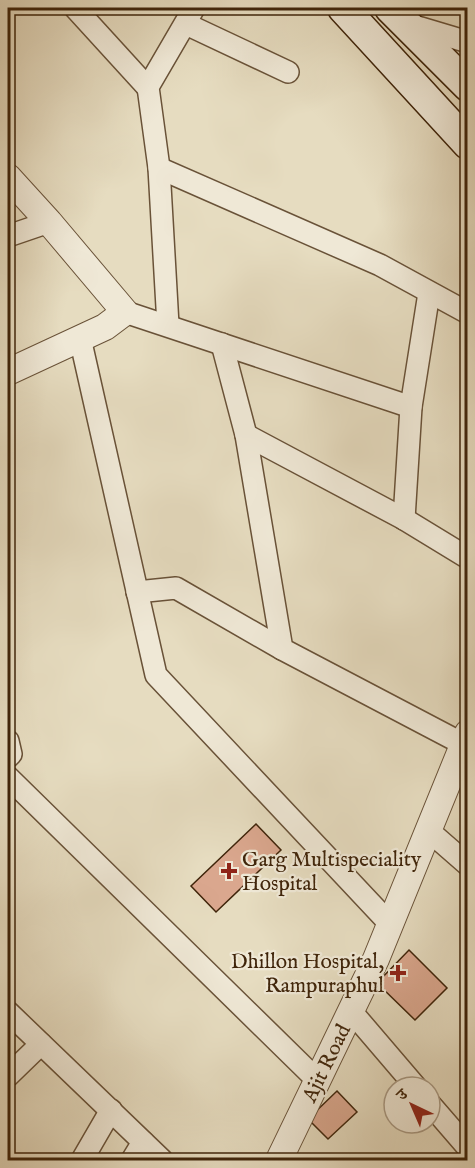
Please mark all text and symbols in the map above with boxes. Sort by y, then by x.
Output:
place label: Garg Multispeciality Hospital [242,847,422,898]
marker: Garg Multispeciality Hospital [220,862,238,880]
place label: Dhillon Hospital, Rampuraphul [231,949,384,1000]
marker: Dhillon Hospital, Rampuraphul [389,964,407,982]
street label: Ajit Road [296,1019,358,1108]
north arrow [382,1075,442,1135]
text: उ [392,1084,414,1106]

